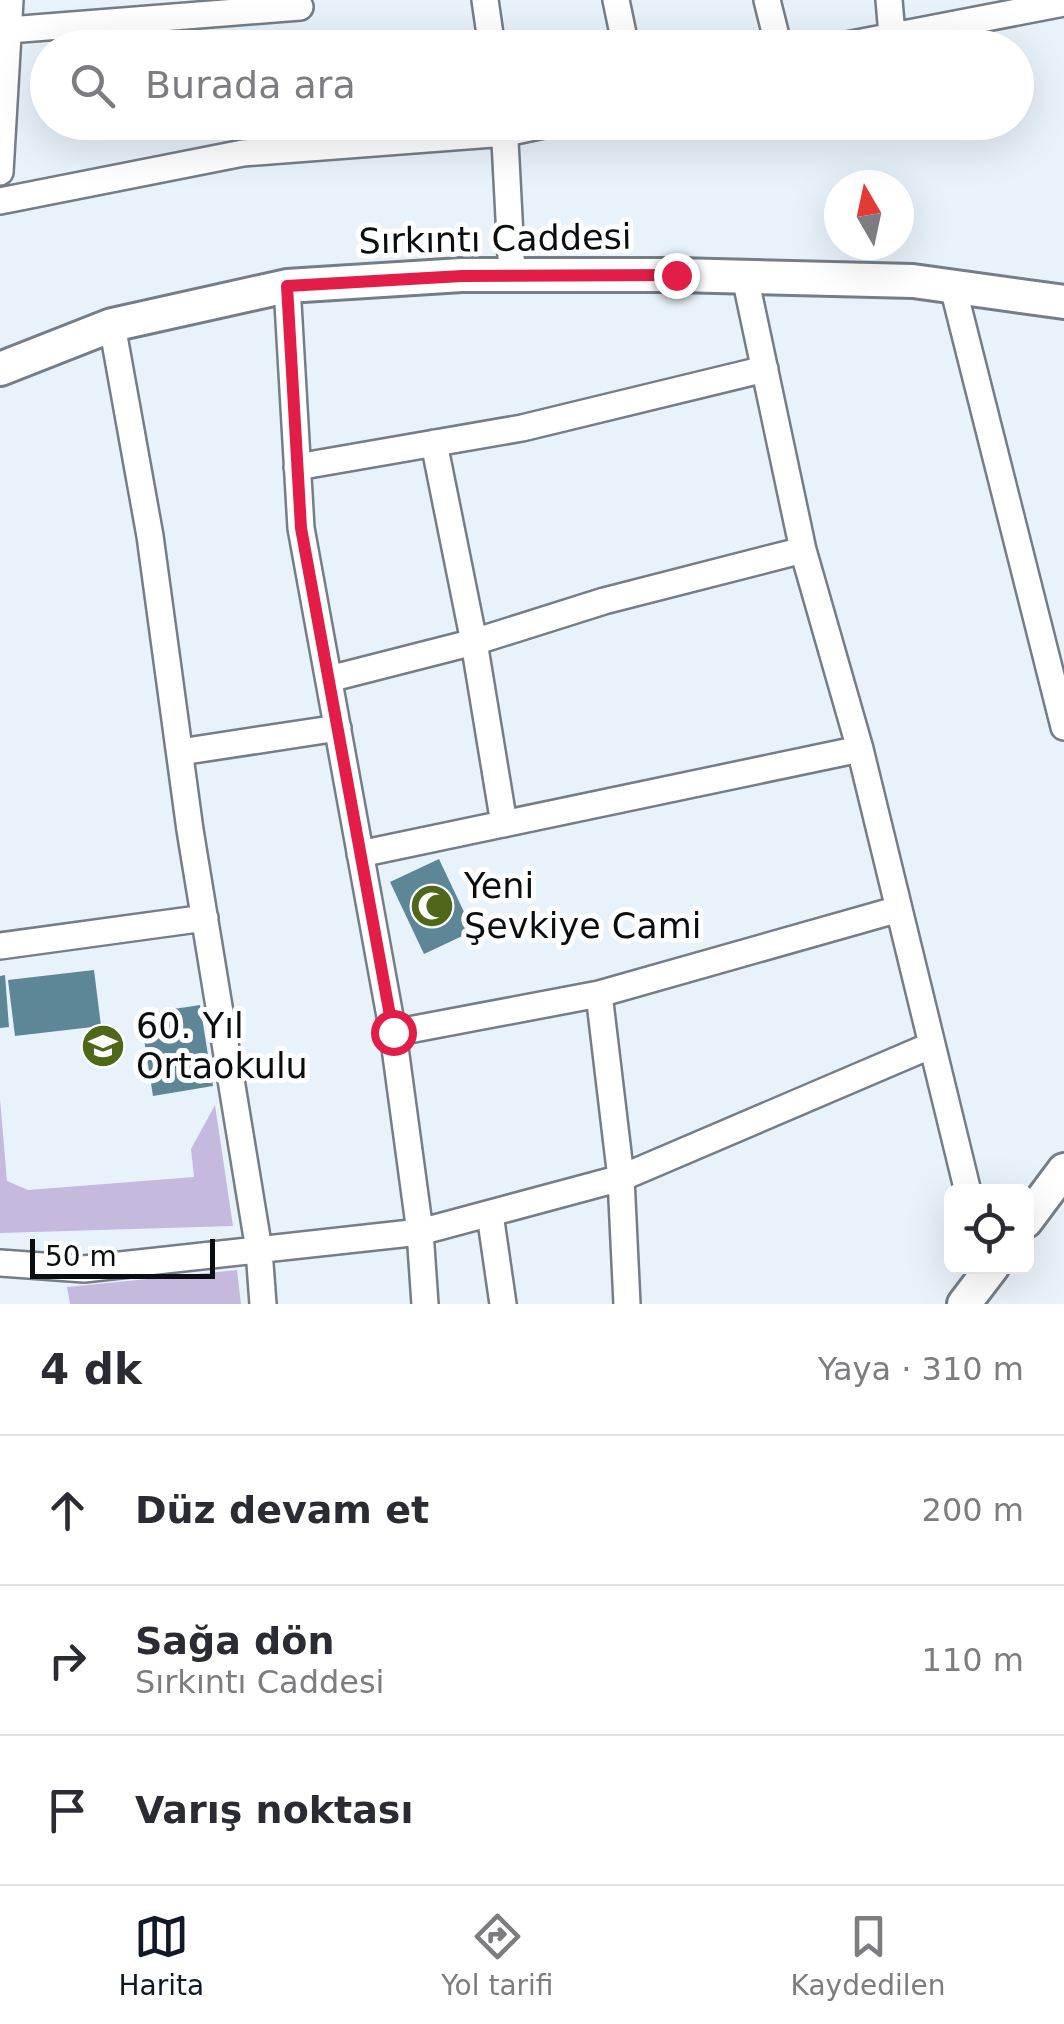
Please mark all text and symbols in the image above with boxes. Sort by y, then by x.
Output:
search box [30,30,1034,140]
icon: search [65,58,120,113]
text: Burada ara [145,63,356,107]
north arrow [824,170,914,260]
street label: Sırkıntı Caddesi [358,217,632,261]
route end [654,253,700,299]
place label: Yeni Şevkiye Cami [463,866,702,946]
mosque icon: Yeni Şevkiye Cami [409,883,455,929]
place label: 60. Yıl Ortaokulu [136,1006,308,1086]
route start [371,1010,417,1056]
school or university icon: 60. Yıl Ortaokulu [80,1023,126,1069]
map controls [944,1184,1034,1274]
button: locate [944,1184,1034,1274]
scale bar [30,1234,215,1278]
text: 50 m [45,1240,117,1273]
text: 4 dk [40,1345,142,1394]
text: Yaya · 310 m [818,1350,1024,1388]
icon: ahead [40,1483,95,1538]
text: Düz devam et [135,1488,429,1532]
text: 200 m [922,1491,1024,1529]
text: Sağa dön [135,1619,334,1663]
icon: right [40,1633,95,1688]
text: 110 m [922,1641,1024,1679]
text: Sırkıntı Caddesi [135,1663,385,1701]
icon: arrive [40,1783,95,1838]
text: Varış noktası [135,1788,413,1832]
tab: Harita [119,1909,204,2002]
tab: Yol tarifi [441,1909,554,2002]
tab: Kaydedilen [791,1909,945,2002]

